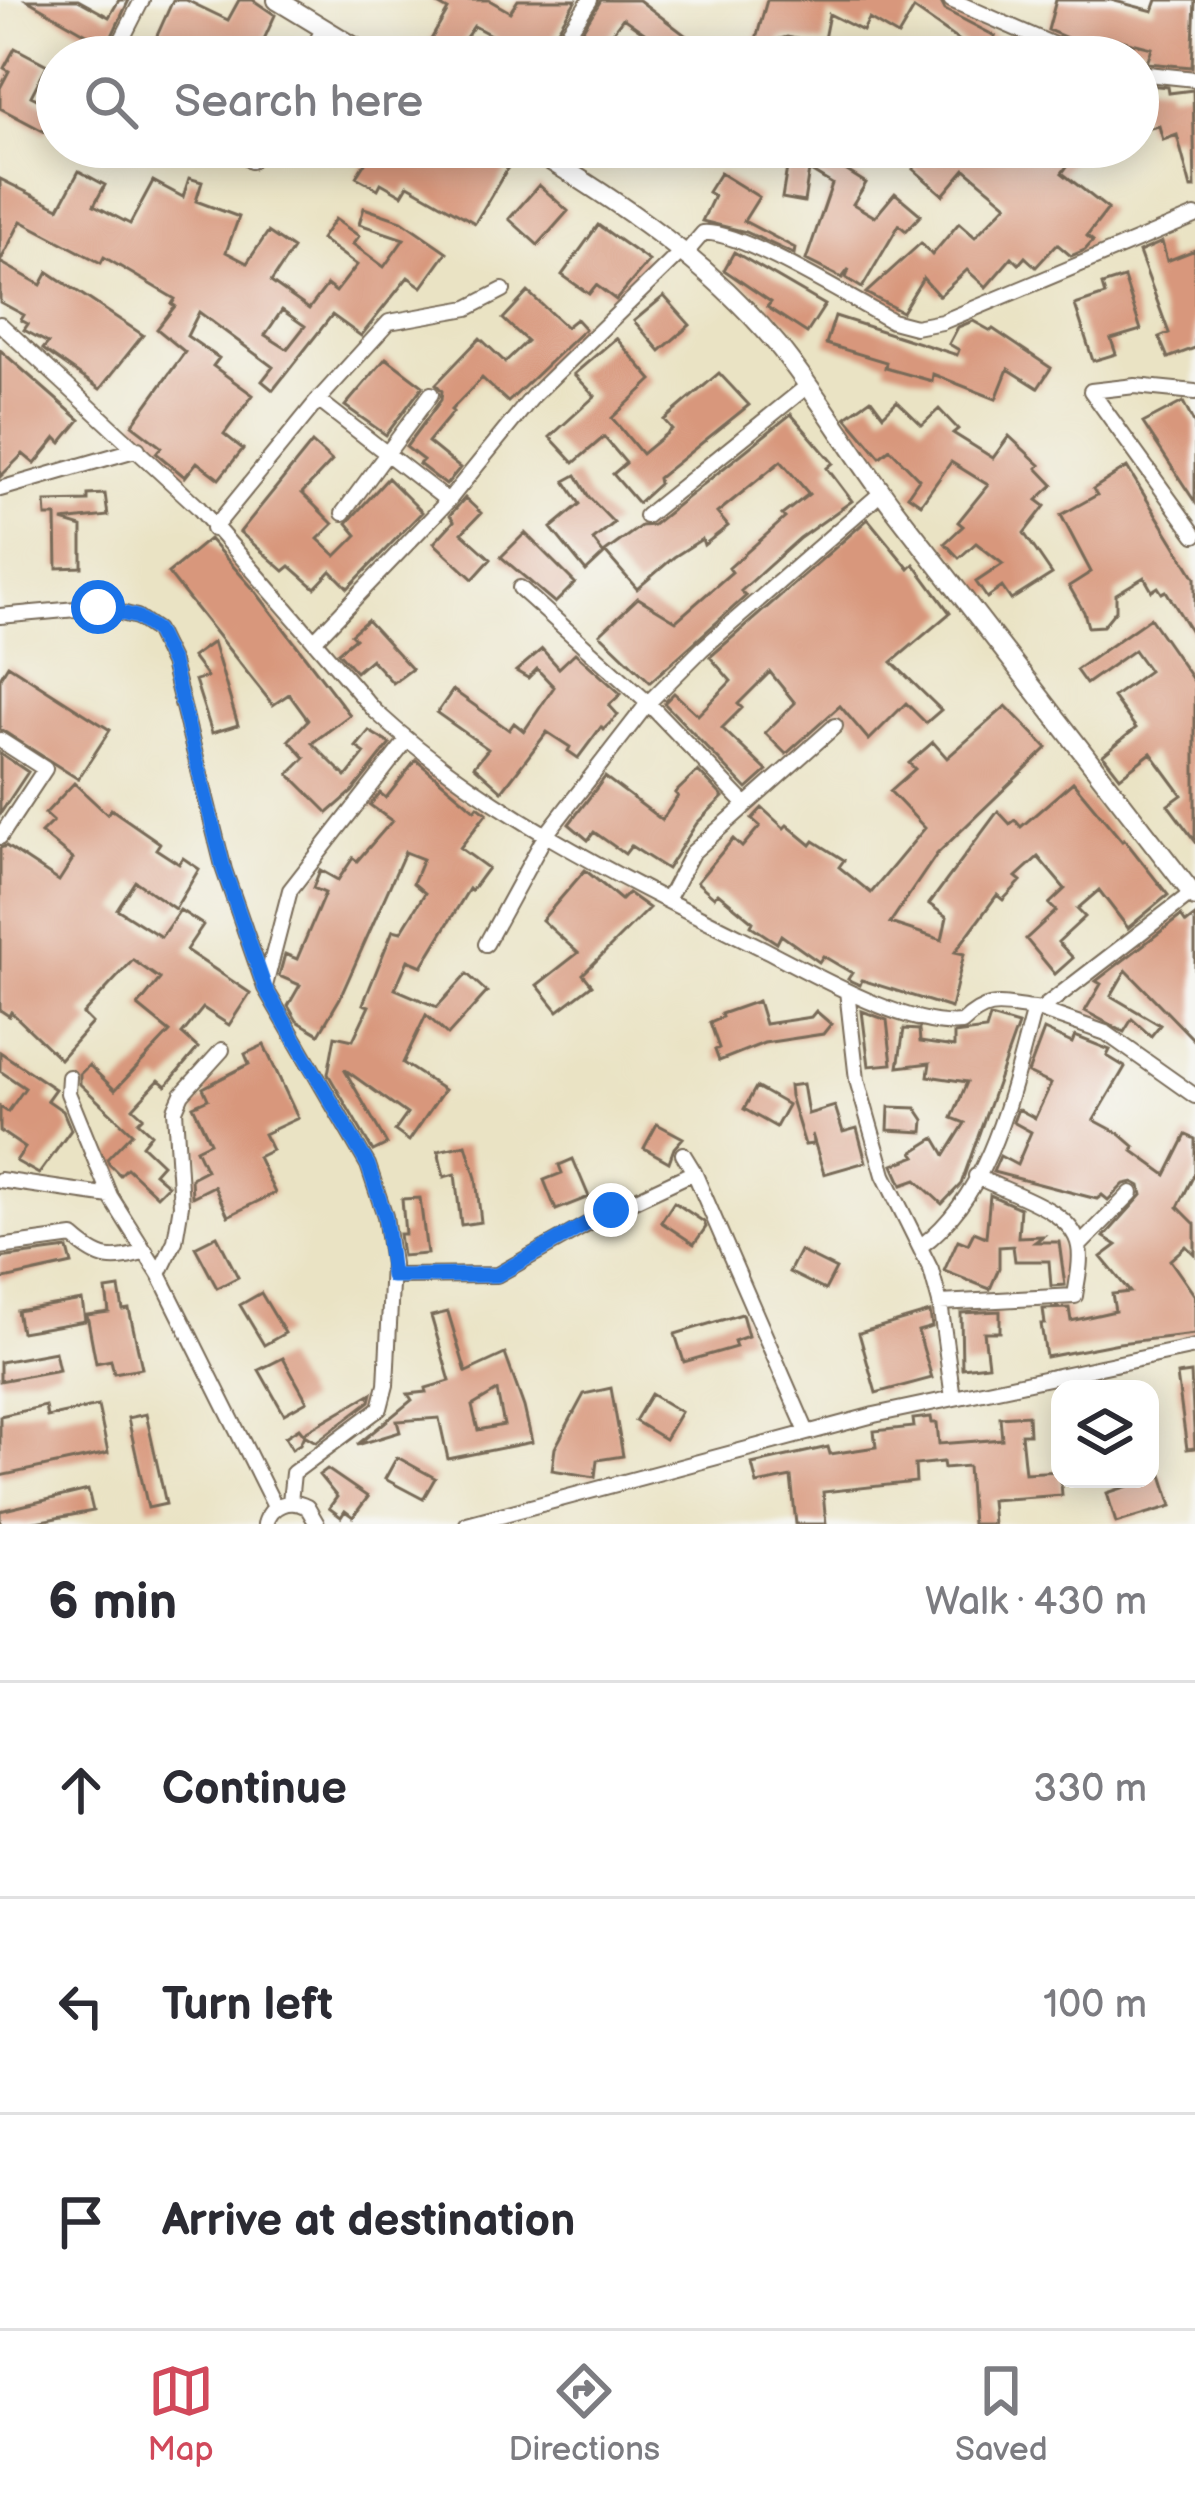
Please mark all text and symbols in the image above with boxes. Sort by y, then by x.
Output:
search box [36,36,1159,168]
icon: search [78,69,144,135]
text: Search here [174,75,423,130]
route start [71,580,125,634]
route end [584,1183,638,1237]
map controls [1051,1380,1159,1488]
button: layers [1051,1380,1159,1488]
text: 6 min [48,1572,177,1633]
text: Walk · 430 m [925,1579,1147,1626]
icon: ahead [48,1757,114,1823]
text: Continue [162,1762,347,1817]
text: 330 m [1033,1766,1147,1813]
icon: left [48,1973,114,2039]
text: Turn left [162,1978,333,2033]
text: 100 m [1043,1982,1147,2029]
icon: arrive [48,2189,114,2255]
text: Arrive at destination [162,2194,575,2249]
tab: Map [147,2358,214,2470]
tab: Directions [508,2358,660,2470]
tab: Saved [955,2358,1048,2470]

